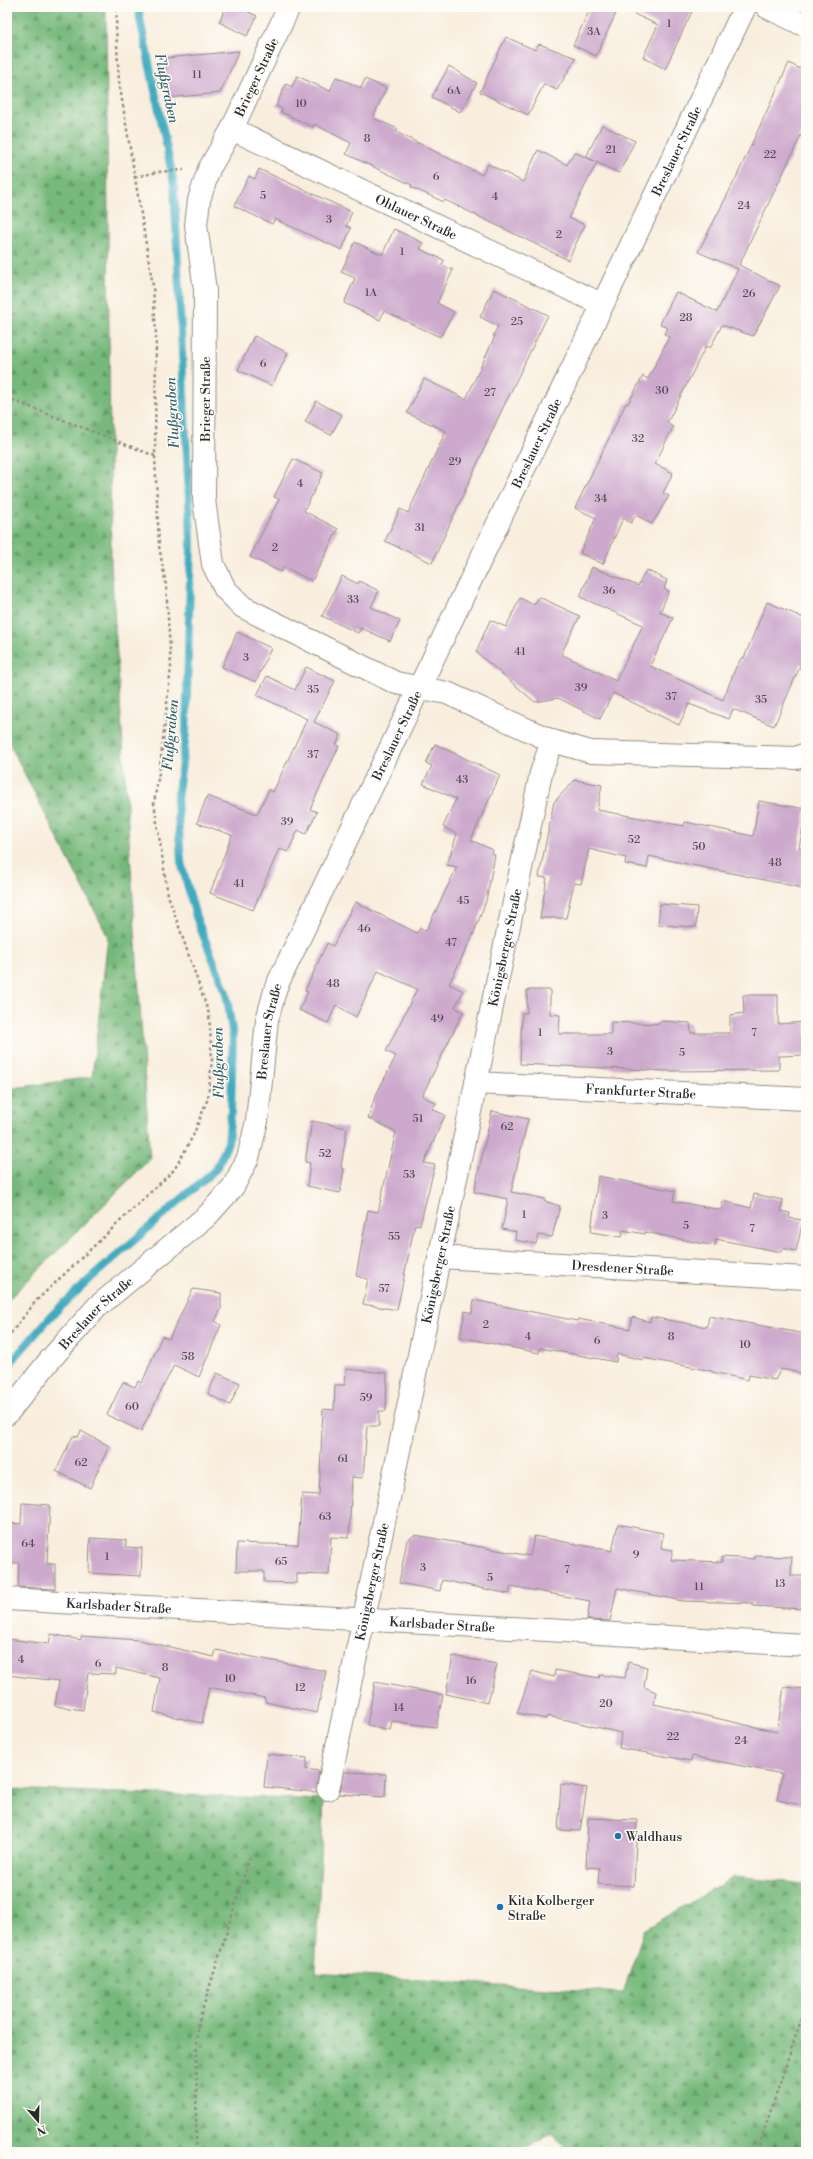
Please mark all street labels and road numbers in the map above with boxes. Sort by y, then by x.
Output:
street label: Brieger Straße [231,35,282,120]
street label: Breslauer Straße [648,103,706,200]
street label: Ohlauer Straße [372,191,460,244]
street label: Brieger Straße [198,356,214,443]
street label: Breslauer Straße [508,396,566,492]
street label: Breslauer Straße [369,688,426,784]
street label: Königsberger Straße [485,887,526,1008]
street label: Breslauer Straße [254,980,286,1081]
street label: Frankfurter Straße [585,1081,697,1103]
street label: Königsberger Straße [419,1204,459,1325]
street label: Dresdener Straße [571,1258,675,1279]
street label: Breslauer Straße [55,1273,137,1354]
street label: Königsberger Straße [352,1521,393,1642]
street label: Karlsbader Straße [65,1595,173,1617]
street label: Karlsbader Straße [389,1614,496,1636]

